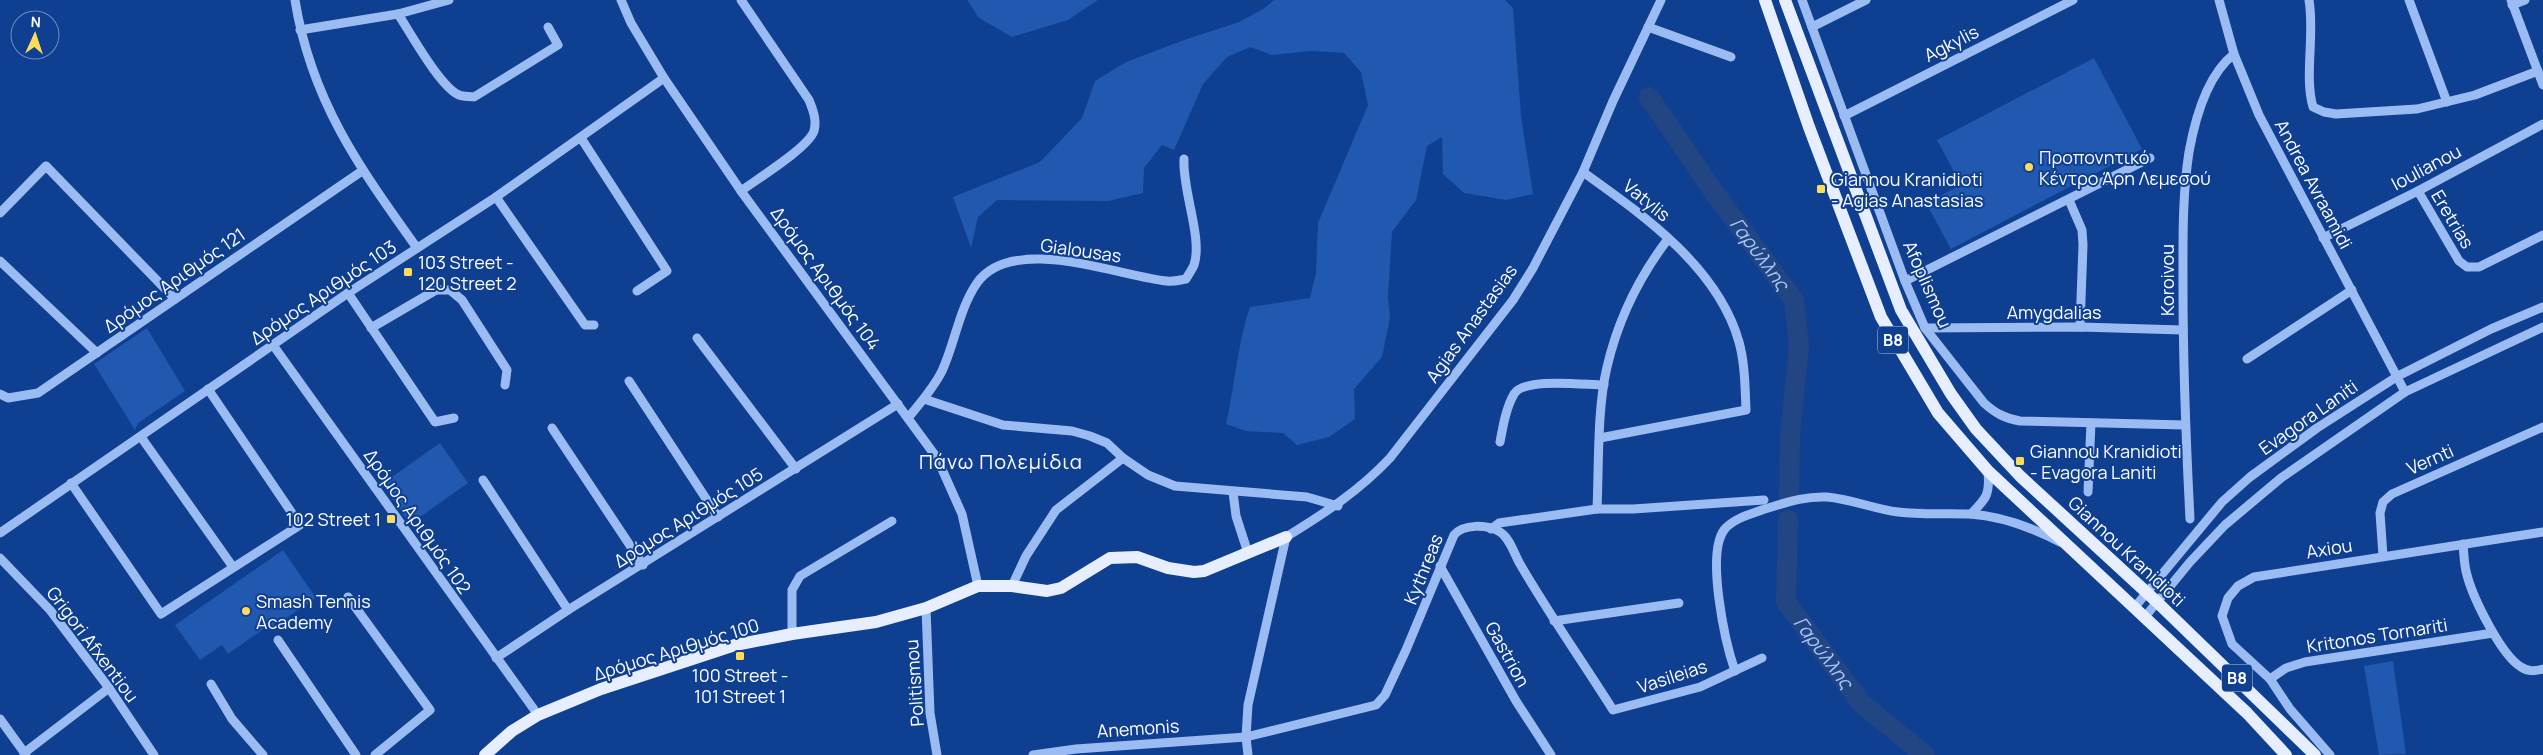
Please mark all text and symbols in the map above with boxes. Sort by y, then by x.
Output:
north arrow [10,10,60,60]
text: N [30,12,41,31]
street label: Agkylis [1920,19,1982,67]
street label: Andrea Avraamidi [2270,115,2358,253]
street label: Ioulianou [2387,139,2465,195]
place label: Προπονητικό Κέντρο Άρη Λεμεσού [2039,145,2211,190]
marker: Προπονητικό Κέντρο Άρη Λεμεσού [2023,161,2035,173]
place label: Giannou Kranidioti - Agias Anastasias [1831,167,1983,212]
street label: Vatylis [1618,174,1676,226]
marker: Giannou Kranidioti - Agias Anastasias [1815,183,1827,195]
street label: Eretrias [2426,185,2480,253]
street label: Δρόμος Αριθμός 104 [766,201,886,355]
water label: Γαρύλλης [1724,212,1796,297]
street label: Δρόμος Αριθμός 121 [98,222,250,338]
street label: Gialousas [1039,232,1123,268]
street label: Δρόμος Αριθμός 103 [245,234,401,350]
street label: Afoplismou [1898,237,1958,331]
street label: Koroivou [2155,244,2179,316]
place label: 103 Street - 120 Street 2 [418,250,517,295]
street label: Agias Anastasias [1420,259,1522,387]
marker: 103 Street - 120 Street 2 [402,266,414,278]
street label: Amygdalias [2007,300,2101,324]
road number: B8 [1878,326,1908,354]
street label: Evagora Laniti [2254,374,2362,460]
street label: Vernti [2403,438,2457,480]
place label: Giannou Kranidioti - Evagora Laniti [2030,439,2182,484]
street label: Δρόμος Αριθμός 102 [359,444,477,598]
district label: Πάνω Πολεμίδια [919,448,1083,475]
marker: Giannou Kranidioti - Evagora Laniti [2014,455,2026,467]
street label: Δρόμος Αριθμός 105 [609,461,767,573]
street label: Giannou Kranidioti [2063,490,2191,612]
place label: 102 Street 1 [286,507,381,531]
marker: 102 Street 1 [385,513,397,525]
street label: Kythreas [1398,530,1448,608]
street label: Axiou [2304,533,2354,563]
street label: Grigori Afxentiou [42,581,144,707]
place label: Smash Tennis Academy [256,589,371,634]
marker: Smash Tennis Academy [240,605,252,617]
water label: Γαρύλλης [1788,611,1860,695]
street label: Δρόμος Αριθμός 100 [590,612,762,686]
street label: Kritonos Tornariti [2305,612,2449,658]
street label: Gastrion [1480,617,1536,691]
street label: Politismou [899,639,929,727]
marker: 100 Street - 101 Street 1 [734,650,746,662]
street label: Vasileias [1634,653,1710,699]
place label: 100 Street - 101 Street 1 [692,663,788,708]
road number: B8 [2222,664,2252,691]
street label: Anemonis [1096,713,1180,743]

